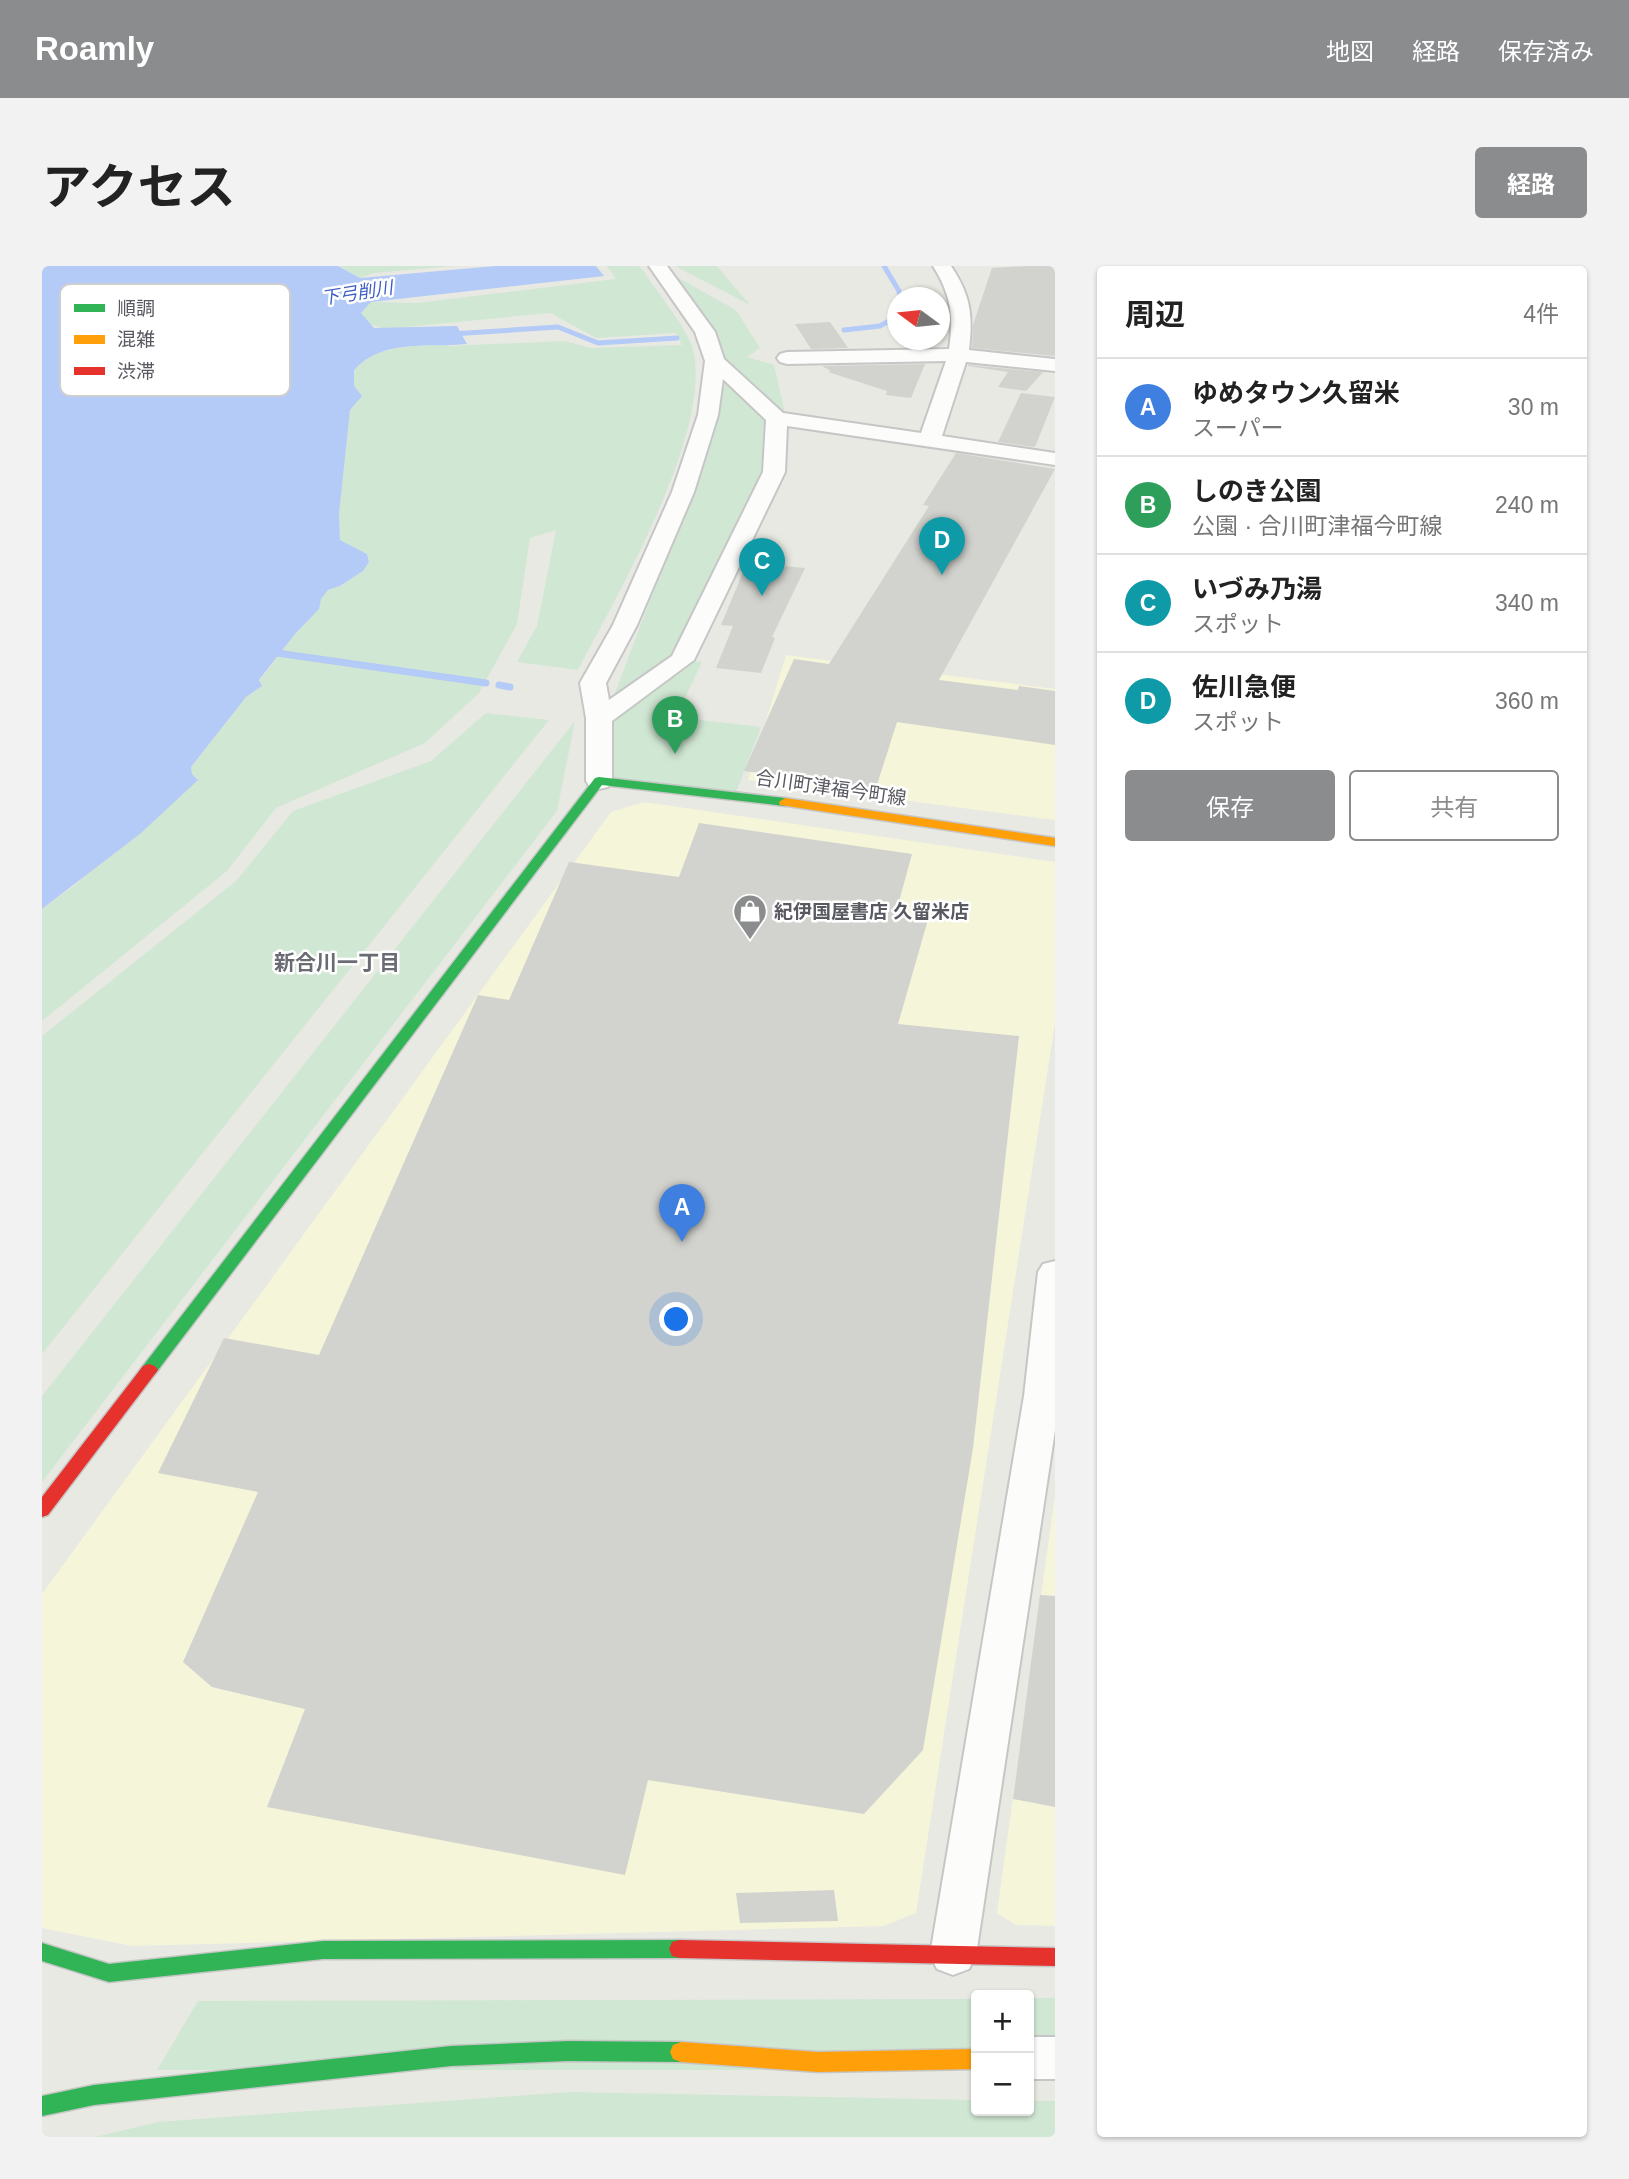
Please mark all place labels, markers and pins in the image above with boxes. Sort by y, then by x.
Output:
pin: D [919,517,965,575]
pin: C [739,538,785,596]
pin: B [652,696,698,754]
shop icon: 紀伊国屋書店 久留米店 [731,892,769,941]
place label: 紀伊国屋書店 久留米店 [774,901,969,922]
pin: A [659,1184,705,1242]

